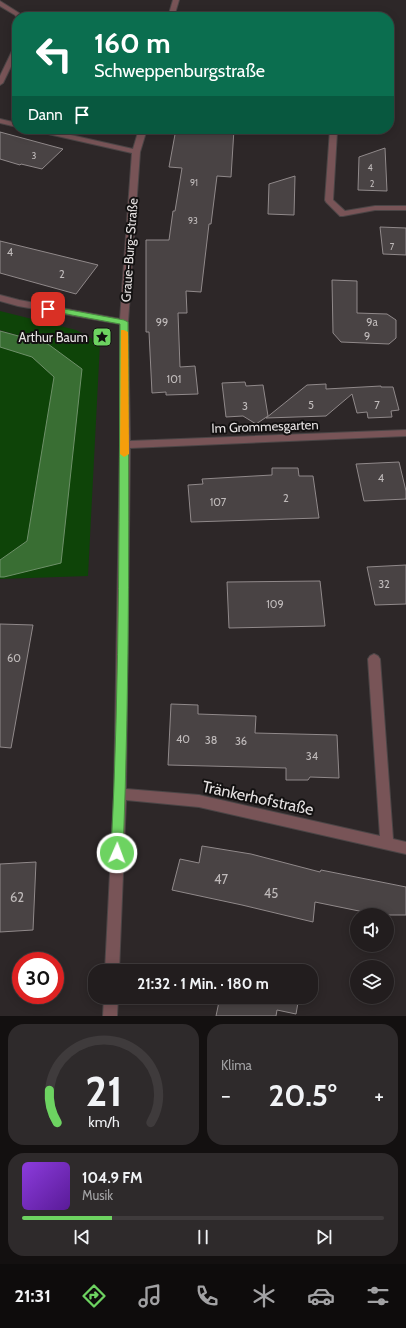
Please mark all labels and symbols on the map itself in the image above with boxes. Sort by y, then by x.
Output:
house number: 3 [32,150,37,161]
house number: 4 [367,162,373,173]
house number: 91 [190,177,198,188]
house number: 2 [370,178,375,189]
street label: Graue-Burg-Straße [117,197,141,303]
house number: 93 [188,215,198,226]
house number: 7 [390,241,395,252]
house number: 4 [7,245,14,259]
house number: 2 [59,267,65,281]
pin [31,292,65,326]
house number: 99 [156,315,168,329]
house number: 9a [366,315,378,329]
place icon: Arthur Baum [91,326,113,348]
place label: Arthur Baum [18,329,88,345]
house number: 9 [364,329,370,343]
house number: 101 [167,372,181,386]
house number: 5 [308,398,314,412]
house number: 7 [374,398,380,412]
house number: 3 [242,399,248,413]
street label: Im Grommesgarten [211,416,319,436]
house number: 4 [378,471,385,485]
house number: 2 [283,491,289,505]
house number: 107 [210,495,227,509]
house number: 32 [378,577,390,591]
house number: 109 [266,597,284,611]
house number: 60 [7,651,21,665]
house number: 40 [176,732,190,746]
house number: 38 [205,733,217,747]
house number: 36 [235,734,247,748]
house number: 34 [306,749,319,763]
street label: Tränkerhofstraße [201,777,315,819]
position arrow [96,832,138,874]
house number: 47 [214,871,228,887]
house number: 45 [264,885,278,901]
house number: 62 [10,889,24,905]
speed limit sign: 30 [12,952,64,1004]

